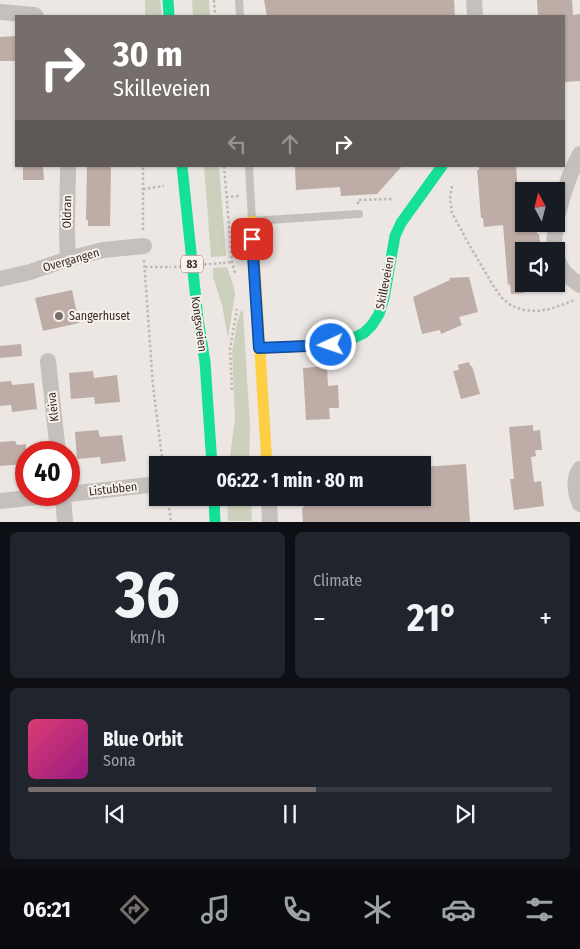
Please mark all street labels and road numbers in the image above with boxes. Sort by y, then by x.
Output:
street label: Oldran [60,195,74,229]
street label: Overgangen [41,245,101,275]
road number: 83 [181,255,203,272]
street label: Skilleveien [373,256,397,310]
street label: Kongsveien [188,295,210,353]
street label: Kleiva [44,392,62,422]
street label: Listubben [88,479,138,499]

